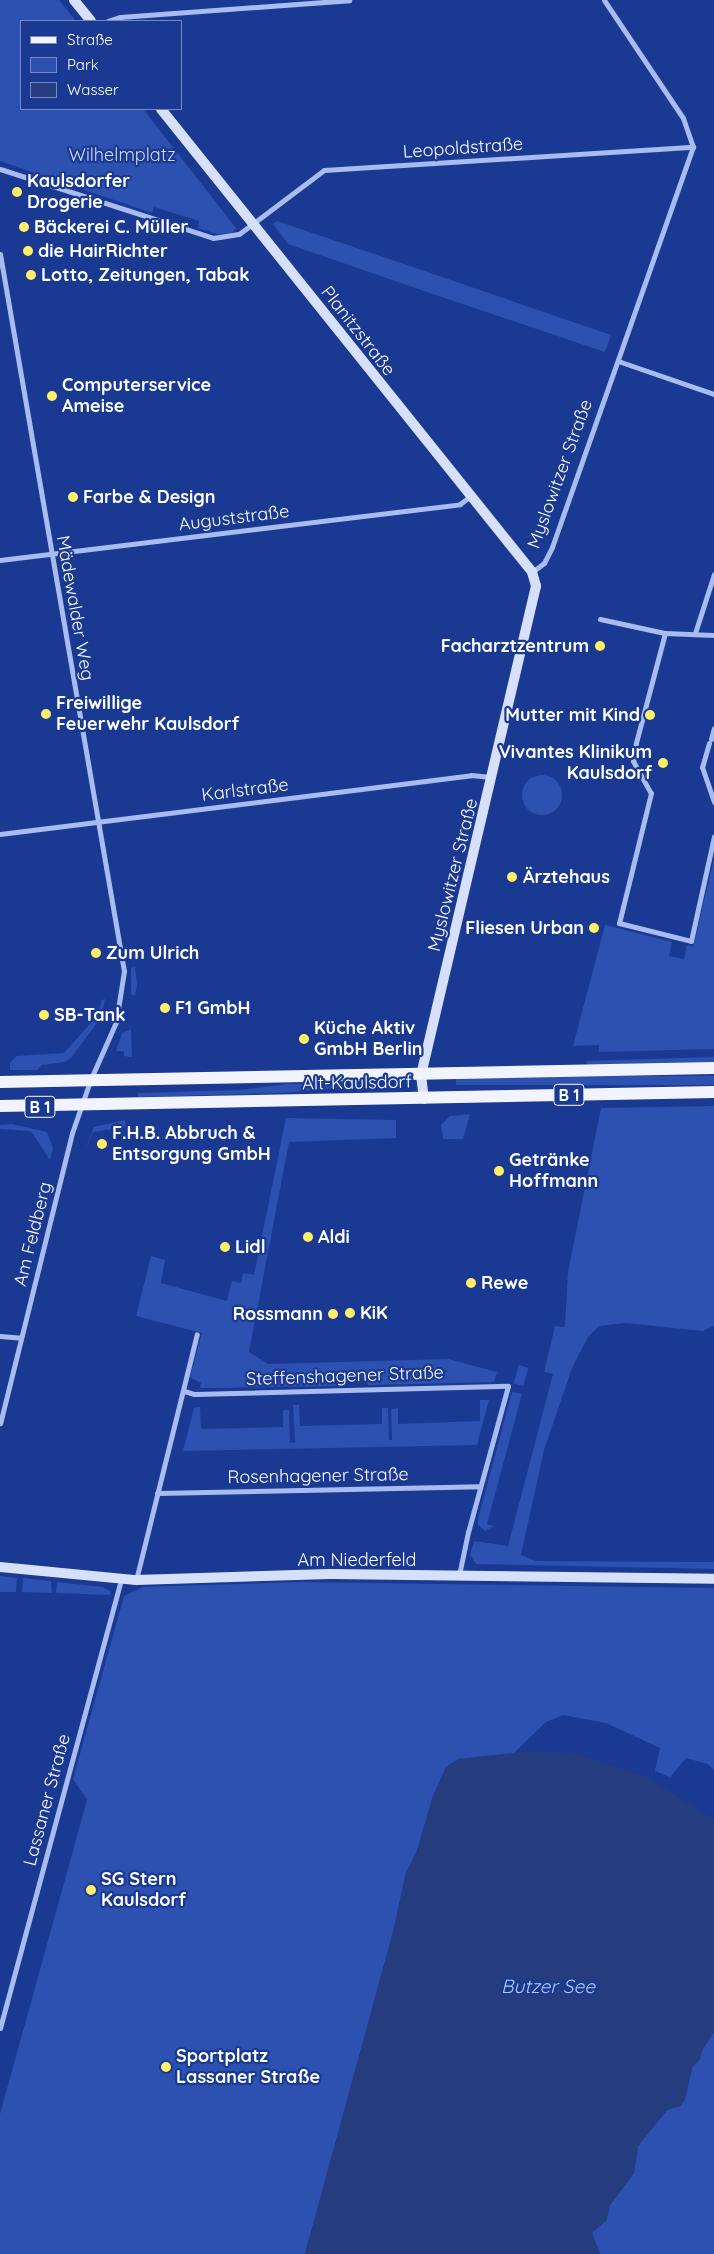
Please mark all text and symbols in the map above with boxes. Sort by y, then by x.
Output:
legend [20,20,182,110]
text: Straße [67,30,113,49]
text: Park [67,55,99,74]
text: Wasser [67,80,119,99]
street label: Leopoldstraße [402,133,524,163]
park label: Wilhelmplatz [68,144,176,166]
place label: Kaulsdorfer Drogerie [27,171,130,213]
marker: Kaulsdorfer Drogerie [11,186,23,198]
place label: Bäckerei C. Müller [34,216,188,238]
marker: Bäckerei C. Müller [18,221,30,233]
place label: die HairRichter [38,240,168,262]
marker: die HairRichter [22,245,34,257]
place label: Lotto, Zeitungen, Tabak [41,264,249,286]
marker: Lotto, Zeitungen, Tabak [25,269,37,281]
street label: Planitzstraße [316,282,400,380]
place label: Computerservice Ameise [62,375,211,418]
marker: Computerservice Ameise [46,390,58,402]
street label: Myslowitzer Straße [523,397,597,551]
place label: Farbe & Design [83,486,215,508]
marker: Farbe & Design [67,491,79,503]
street label: Auguststraße [178,501,290,535]
street label: Mädewalder Weg [52,534,98,682]
place label: Facharztzentrum [441,635,589,657]
marker: Facharztzentrum [593,639,607,653]
place label: Freiwillige Feuerwehr Kaulsdorf [56,693,239,736]
place label: Mutter mit Kind [505,704,640,726]
marker: Freiwillige Feuerwehr Kaulsdorf [40,708,52,720]
marker: Mutter mit Kind [644,709,656,721]
place label: Vivantes Klinikum Kaulsdorf [499,742,652,784]
marker: Vivantes Klinikum Kaulsdorf [656,756,670,770]
street label: Karlstraße [200,774,290,806]
street label: Myslowitzer Straße [424,796,482,954]
place label: Ärztehaus [523,866,610,888]
marker: Ärztehaus [505,870,519,884]
place label: Fliesen Urban [465,917,584,939]
marker: Fliesen Urban [588,922,600,934]
place label: Zum Ulrich [106,942,199,964]
marker: Zum Ulrich [90,947,102,959]
place label: F1 GmbH [175,997,251,1019]
marker: F1 GmbH [159,1002,171,1014]
place label: SB-Tank [54,1004,125,1026]
marker: SB-Tank [38,1009,50,1021]
place label: Küche Aktiv GmbH Berlin [314,1018,422,1060]
marker: Küche Aktiv GmbH Berlin [298,1033,310,1045]
street label: Alt-Kaulsdorf [302,1071,412,1095]
road number: B 1 [553,1082,585,1108]
road number: B 1 [24,1094,56,1120]
place label: F.H.B. Abbruch & Entsorgung GmbH [112,1123,271,1166]
marker: F.H.B. Abbruch & Entsorgung GmbH [96,1138,108,1150]
place label: Getränke Hoffmann [509,1150,598,1192]
marker: Getränke Hoffmann [493,1165,505,1177]
street label: Am Feldberg [10,1180,56,1288]
place label: Aldi [318,1226,350,1248]
marker: Aldi [302,1231,314,1243]
place label: Lidl [235,1236,266,1258]
marker: Lidl [219,1241,231,1253]
place label: Rewe [481,1272,528,1294]
marker: Rewe [465,1277,477,1289]
place label: KiK [360,1302,388,1324]
place label: Rossmann [233,1303,323,1325]
marker: KiK [344,1307,356,1319]
marker: Rossmann [327,1308,339,1320]
street label: Steffenshagener Straße [246,1362,444,1390]
street label: Rosenhagener Straße [227,1464,409,1488]
street label: Am Niederfeld [298,1549,416,1571]
street label: Lassaner Straße [19,1732,75,1868]
place label: SG Stern Kaulsdorf [101,1869,186,1912]
marker: SG Stern Kaulsdorf [85,1884,97,1896]
water label: Butzer See [501,1976,595,1998]
place label: Sportplatz Lassaner Straße [176,2046,320,2088]
marker: Sportplatz Lassaner Straße [160,2061,172,2073]

